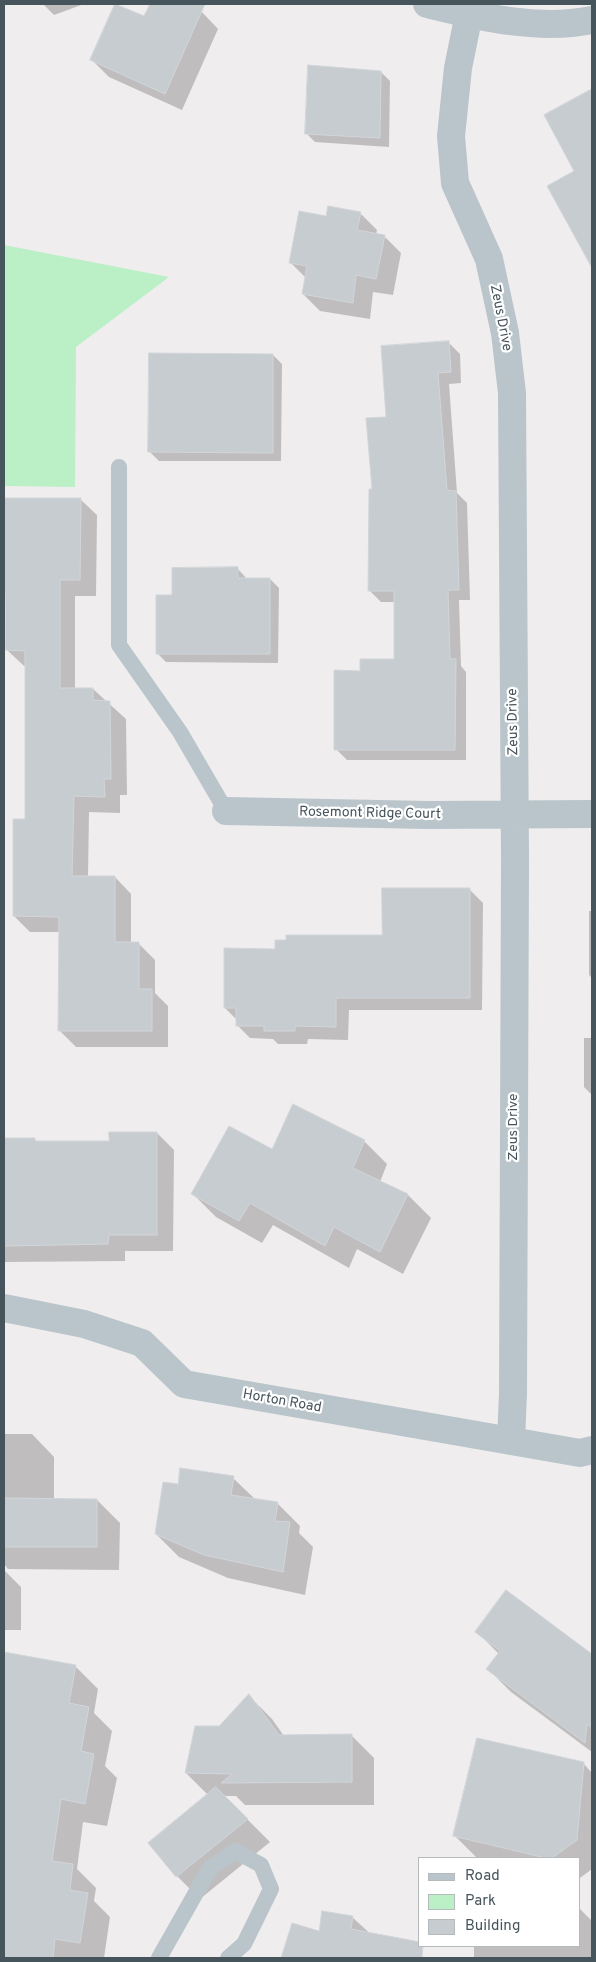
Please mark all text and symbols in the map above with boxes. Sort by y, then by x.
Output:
street label: Zeus Drive [485,283,515,353]
street label: Zeus Drive [505,688,523,756]
street label: Rosemont Ridge Court [299,804,441,824]
street label: Zeus Drive [506,1093,522,1161]
street label: Horton Road [241,1387,323,1417]
legend [418,1857,581,1947]
text: Road [465,1867,500,1886]
text: Park [465,1892,496,1911]
text: Building [465,1917,520,1936]

